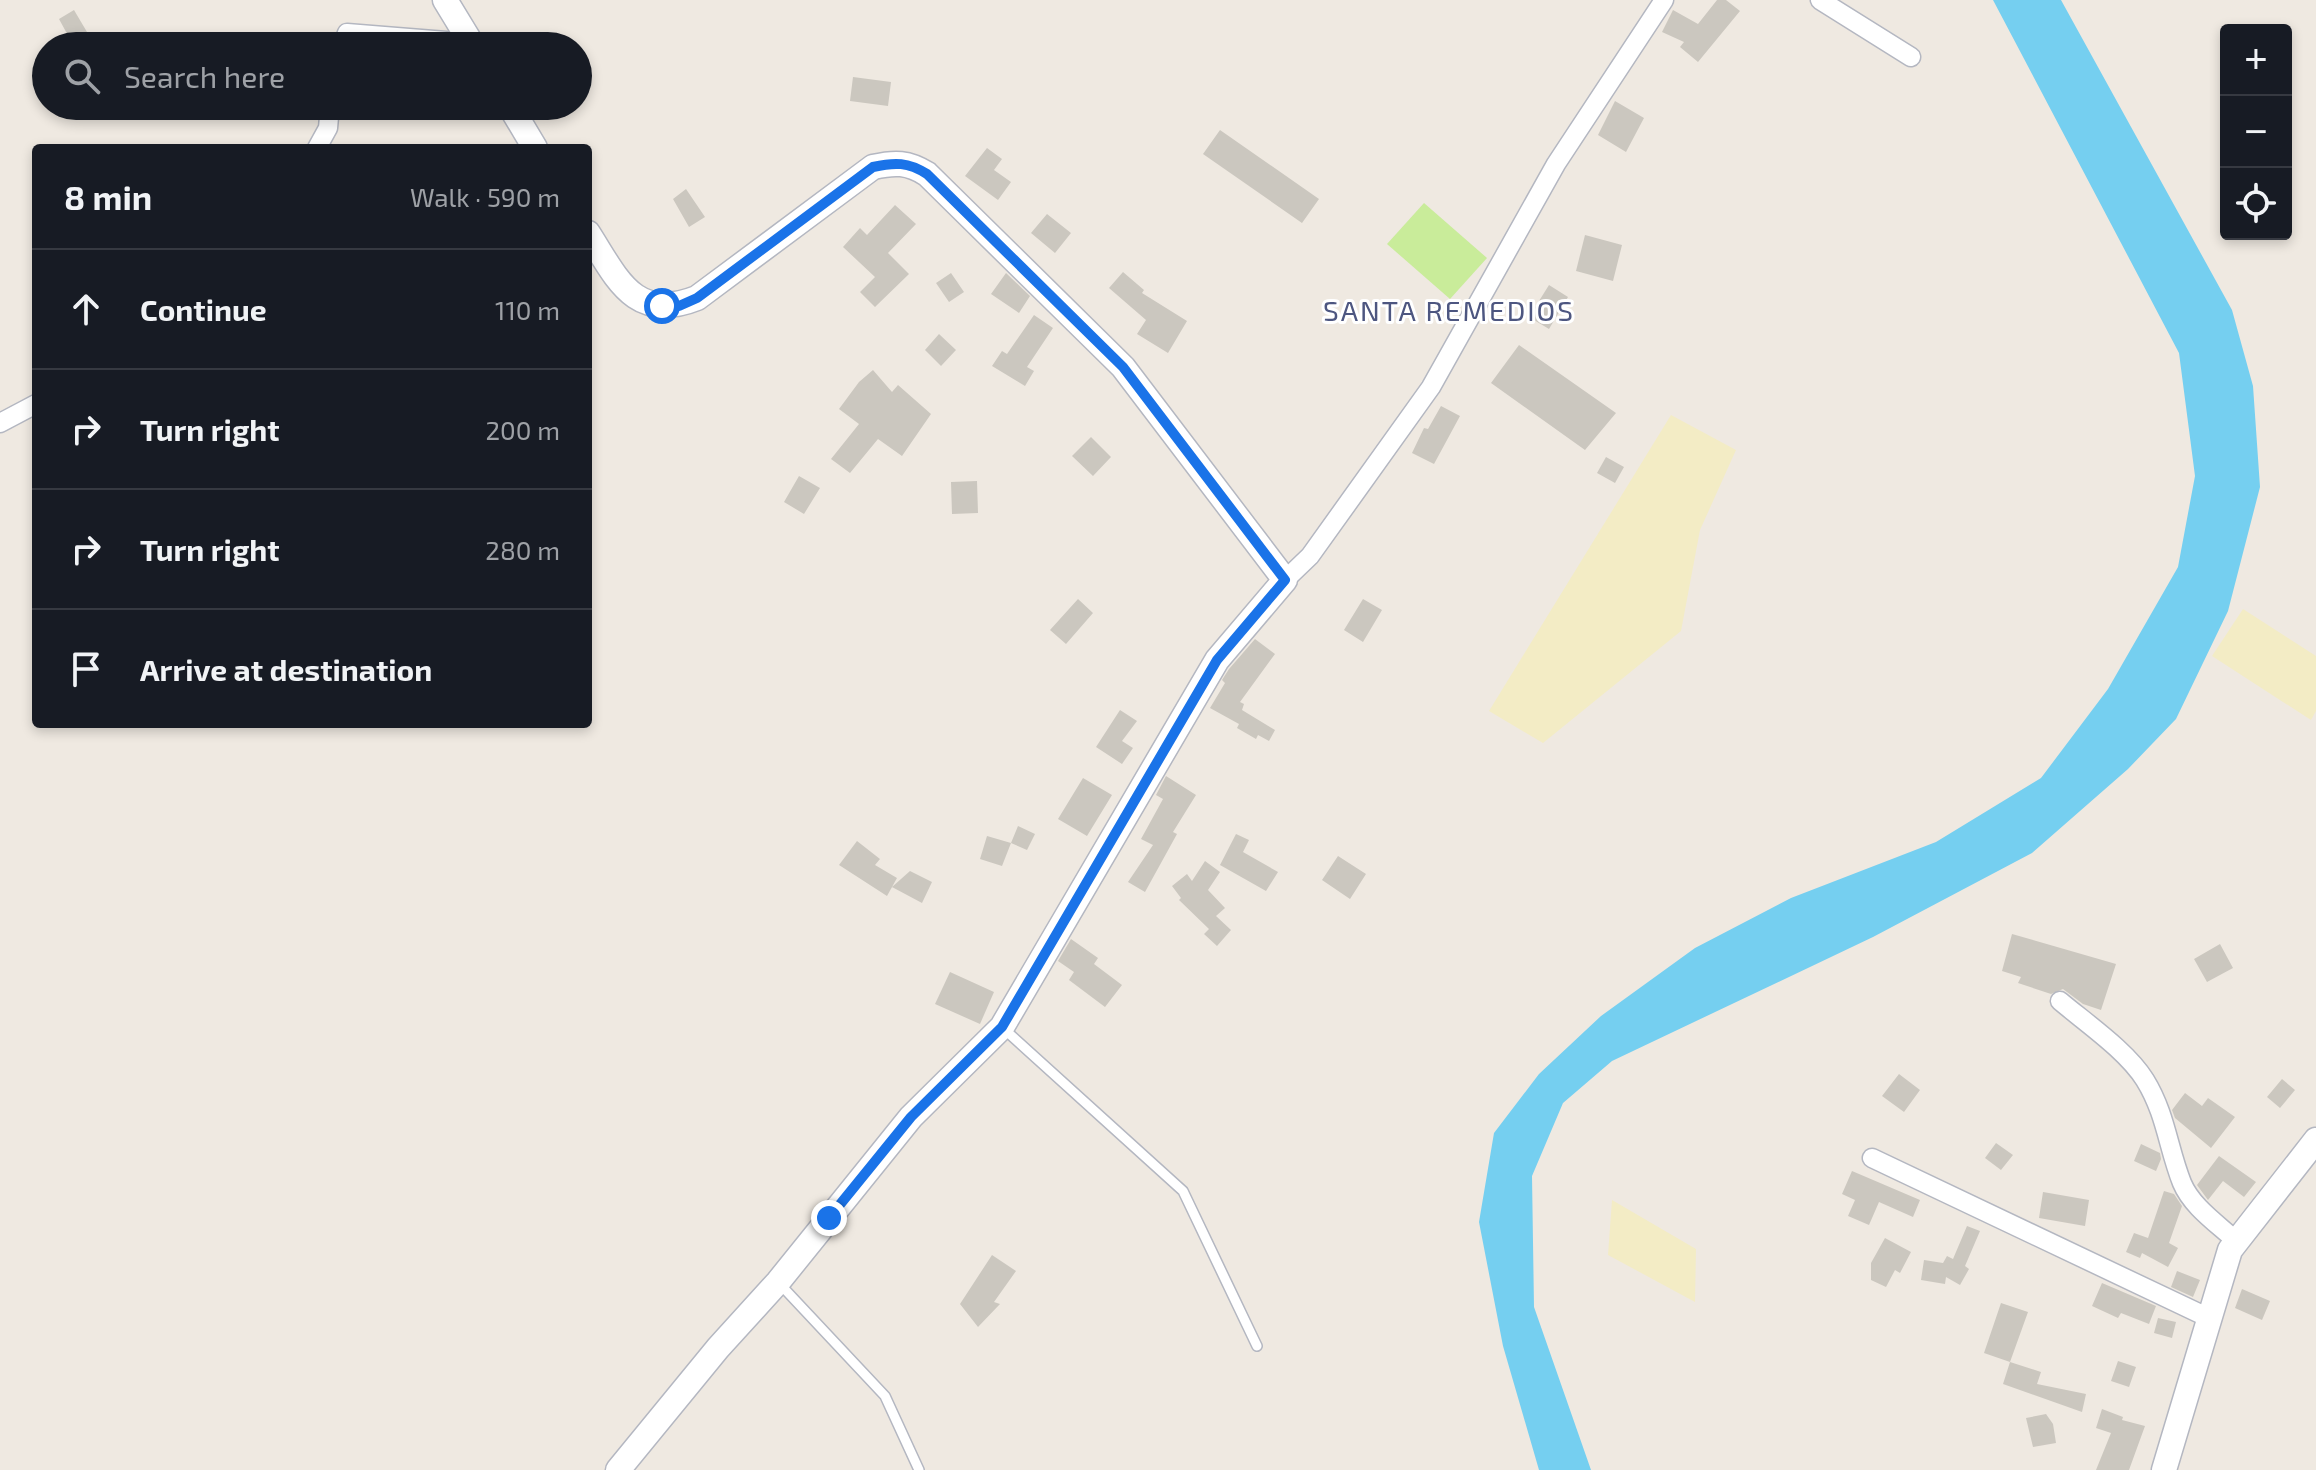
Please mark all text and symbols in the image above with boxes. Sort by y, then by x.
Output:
map controls [2220,24,2292,240]
button: + [2220,24,2292,96]
search box [32,32,592,120]
icon: search [60,54,104,98]
text: Search here [124,58,285,94]
button: − [2220,96,2292,168]
button: locate [2220,168,2292,240]
text: 8 min [64,176,152,217]
text: Walk · 590 m [410,181,560,212]
icon: ahead [64,287,108,331]
route start [644,288,680,324]
text: Continue [140,291,267,327]
district label: SANTA REMEDIOS [1323,293,1575,327]
text: 110 m [495,294,560,325]
icon: right [64,407,108,451]
text: Turn right [140,411,280,447]
text: 200 m [485,414,560,445]
icon: right [64,527,108,571]
text: Turn right [140,531,280,567]
text: 280 m [485,534,560,565]
icon: arrive [64,647,108,691]
text: Arrive at destination [140,651,432,687]
route end [811,1200,847,1236]

